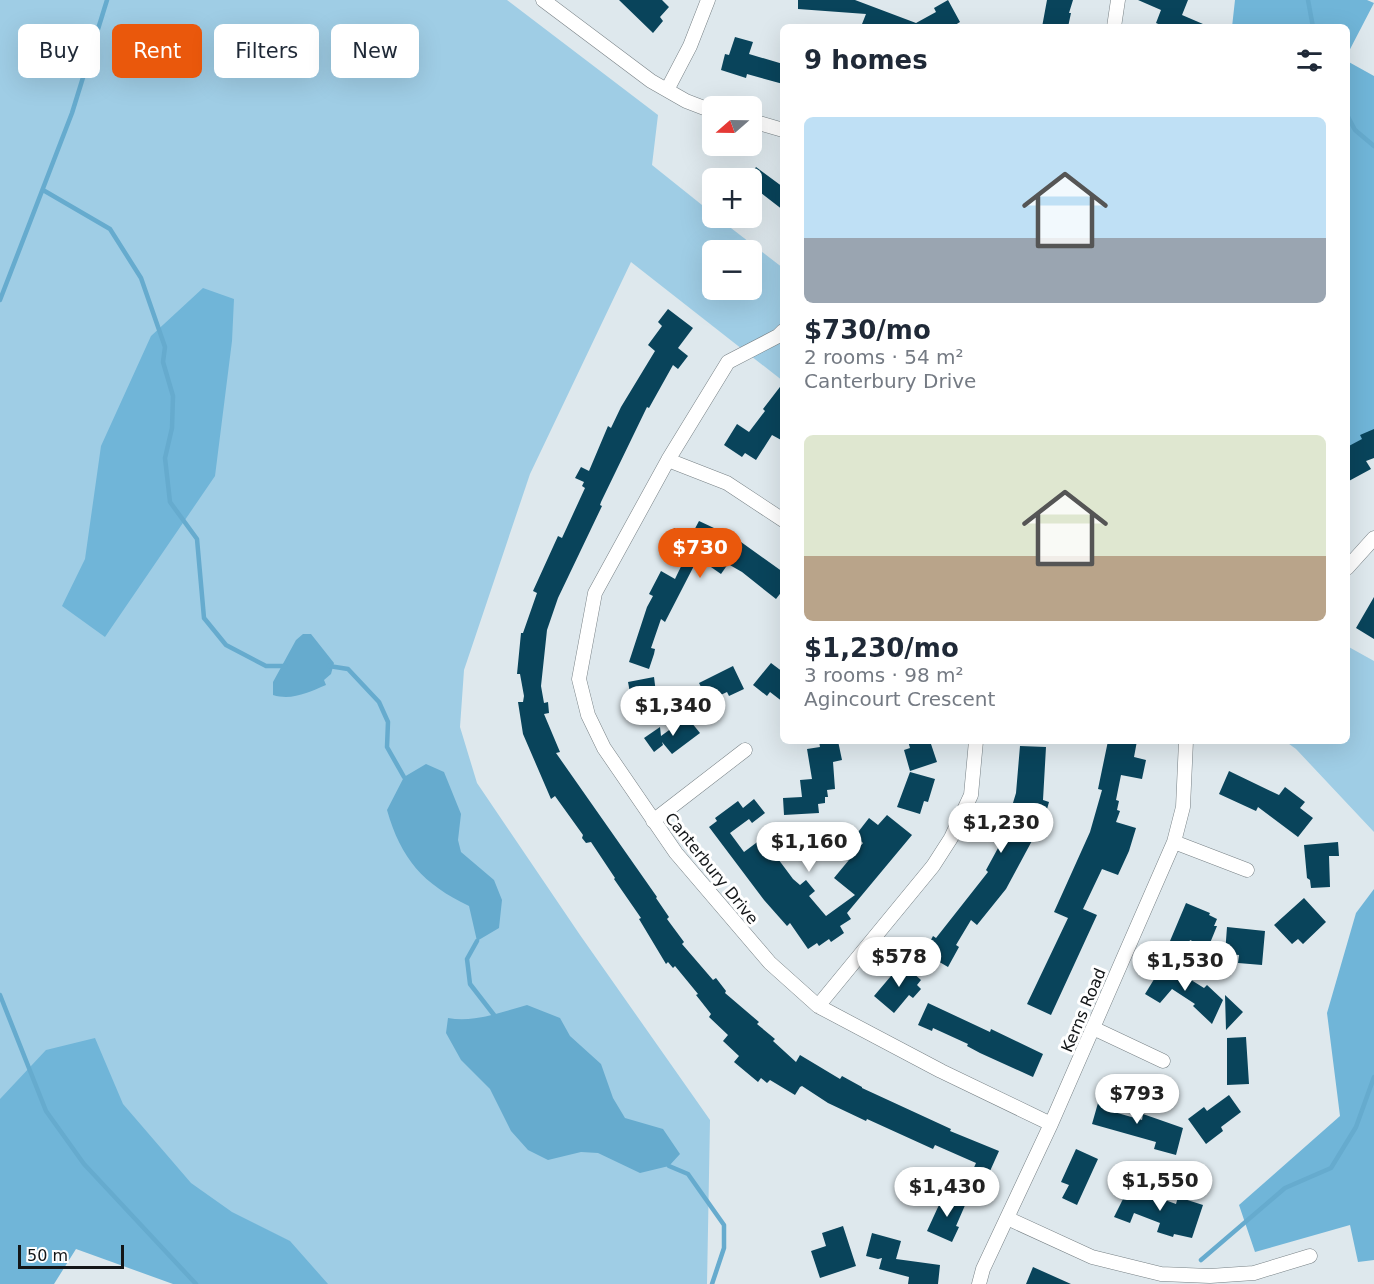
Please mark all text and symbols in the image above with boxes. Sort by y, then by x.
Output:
chip: Buy [18,24,100,78]
chip: Rent [112,24,202,78]
chip: Filters [214,24,319,78]
chip: New [331,24,419,78]
icon: filters [1293,44,1326,77]
text: 9 homes [804,45,928,75]
north arrow [702,96,762,156]
map controls [702,96,762,300]
icon: home [1011,156,1119,264]
button: + [702,168,762,228]
button: − [702,240,762,300]
text: $730/mo [804,315,931,345]
text: 2 rooms · 54 m² [804,345,964,369]
text: Canterbury Drive [804,369,976,393]
icon: home [1011,474,1119,582]
pin: $730 [664,528,736,579]
text: $730 [672,535,728,559]
text: $1,230/mo [804,633,959,663]
text: 3 rooms · 98 m² [804,663,964,687]
pin: $1,340 [624,686,722,737]
text: Agincourt Crescent [804,687,995,711]
text: $1,340 [634,693,712,717]
pin: $1,230 [952,803,1050,854]
street label: Canterbury Drive [661,809,762,928]
text: $1,230 [962,810,1040,834]
pin: $1,160 [760,822,858,873]
text: $1,160 [770,829,848,853]
pin: $578 [863,937,935,988]
pin: $1,530 [1136,941,1234,992]
text: $578 [871,944,927,968]
text: $1,530 [1146,948,1224,972]
street label: Kerns Road [1057,965,1110,1055]
pin: $793 [1101,1074,1173,1125]
text: $793 [1109,1081,1165,1105]
pin: $1,550 [1111,1161,1209,1212]
pin: $1,430 [898,1167,996,1218]
text: $1,550 [1121,1168,1199,1192]
text: $1,430 [908,1174,986,1198]
scale bar [18,1242,124,1270]
text: 50 m [27,1246,68,1265]

